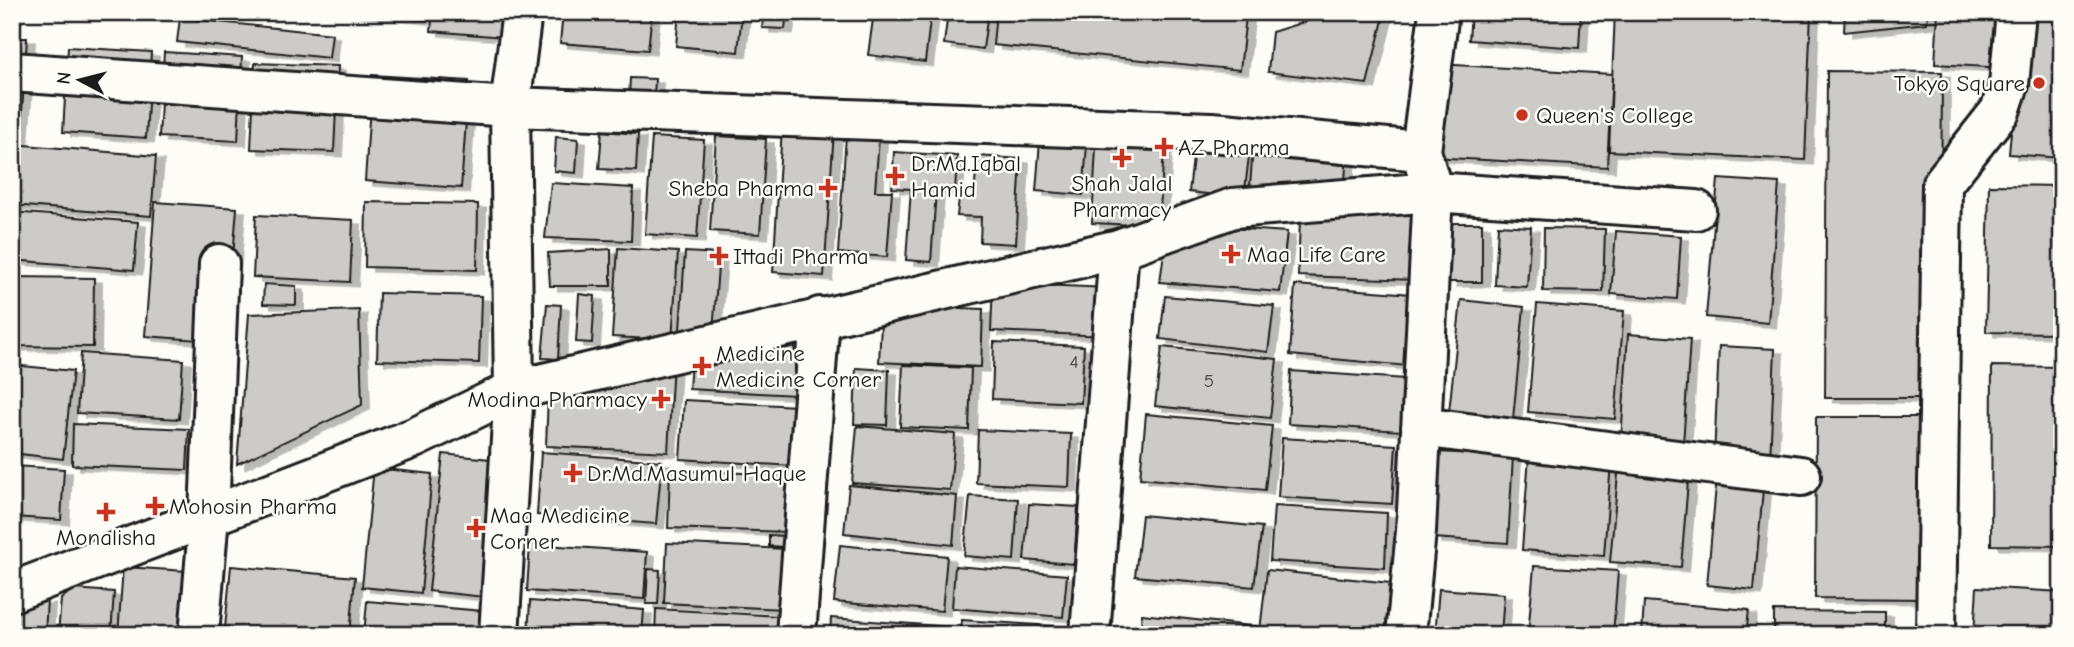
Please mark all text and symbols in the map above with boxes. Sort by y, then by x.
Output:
north arrow [46,46,116,116]
place label: Tokyo Square [1894,70,2025,97]
text: N [52,71,76,86]
marker: Tokyo Square [2031,75,2047,91]
place label: Queen's College [1536,102,1693,129]
marker: Queen's College [1514,107,1530,123]
place label: AZ Pharma [1178,134,1290,161]
marker: AZ Pharma [1156,139,1172,155]
place label: Dr.Md.Iqbal Hamid [911,150,1021,203]
marker: Shah Jalal Pharmacy [1114,150,1130,166]
marker: Dr.Md.Iqbal Hamid [885,166,905,186]
place label: Shah Jalal Pharmacy [1071,170,1173,223]
place label: Sheba Pharma [669,175,814,202]
marker: Sheba Pharma [820,180,836,196]
place label: Maa Life Care [1247,241,1386,268]
place label: Ittadi Pharma [733,243,869,270]
marker: Maa Life Care [1221,244,1241,264]
marker: Ittadi Pharma [711,248,727,264]
place label: Medicine Medicine Corner [716,340,882,393]
house number: 4 [1069,351,1079,373]
marker: Medicine Medicine Corner [694,358,710,374]
house number: 5 [1204,370,1214,392]
place label: Modina Pharmacy [467,386,648,413]
marker: Modina Pharmacy [653,391,669,407]
place label: Dr.Md.Masumul Haque [587,460,806,487]
marker: Dr.Md.Masumul Haque [565,465,581,481]
place label: Mohosin Pharma [169,493,337,520]
marker: Mohosin Pharma [147,498,163,514]
place label: Maa Medicine Corner [490,502,629,555]
marker: Monalisha [98,504,114,520]
marker: Maa Medicine Corner [468,520,484,536]
place label: Monalisha [56,524,156,551]

